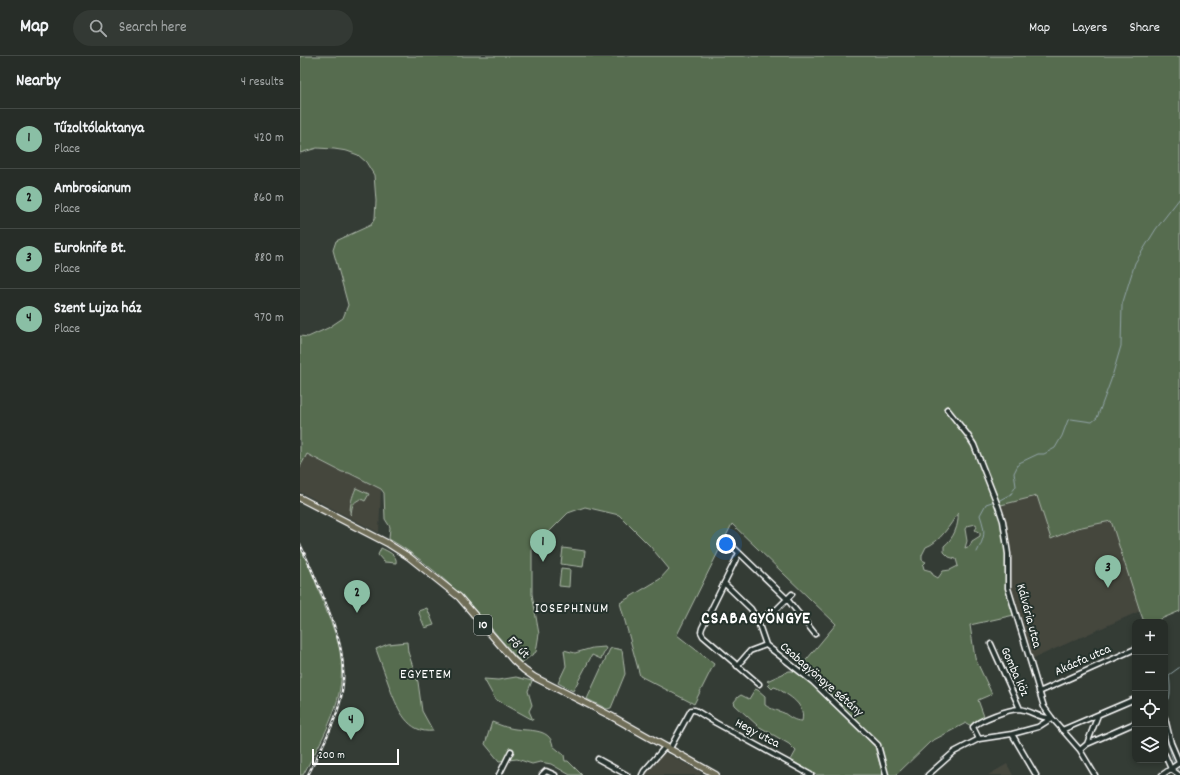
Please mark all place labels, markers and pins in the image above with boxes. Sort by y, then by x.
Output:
pin: 1 [530,529,556,562]
pin: 3 [1095,555,1121,588]
pin: 2 [344,580,370,613]
pin: 4 [338,707,364,740]

